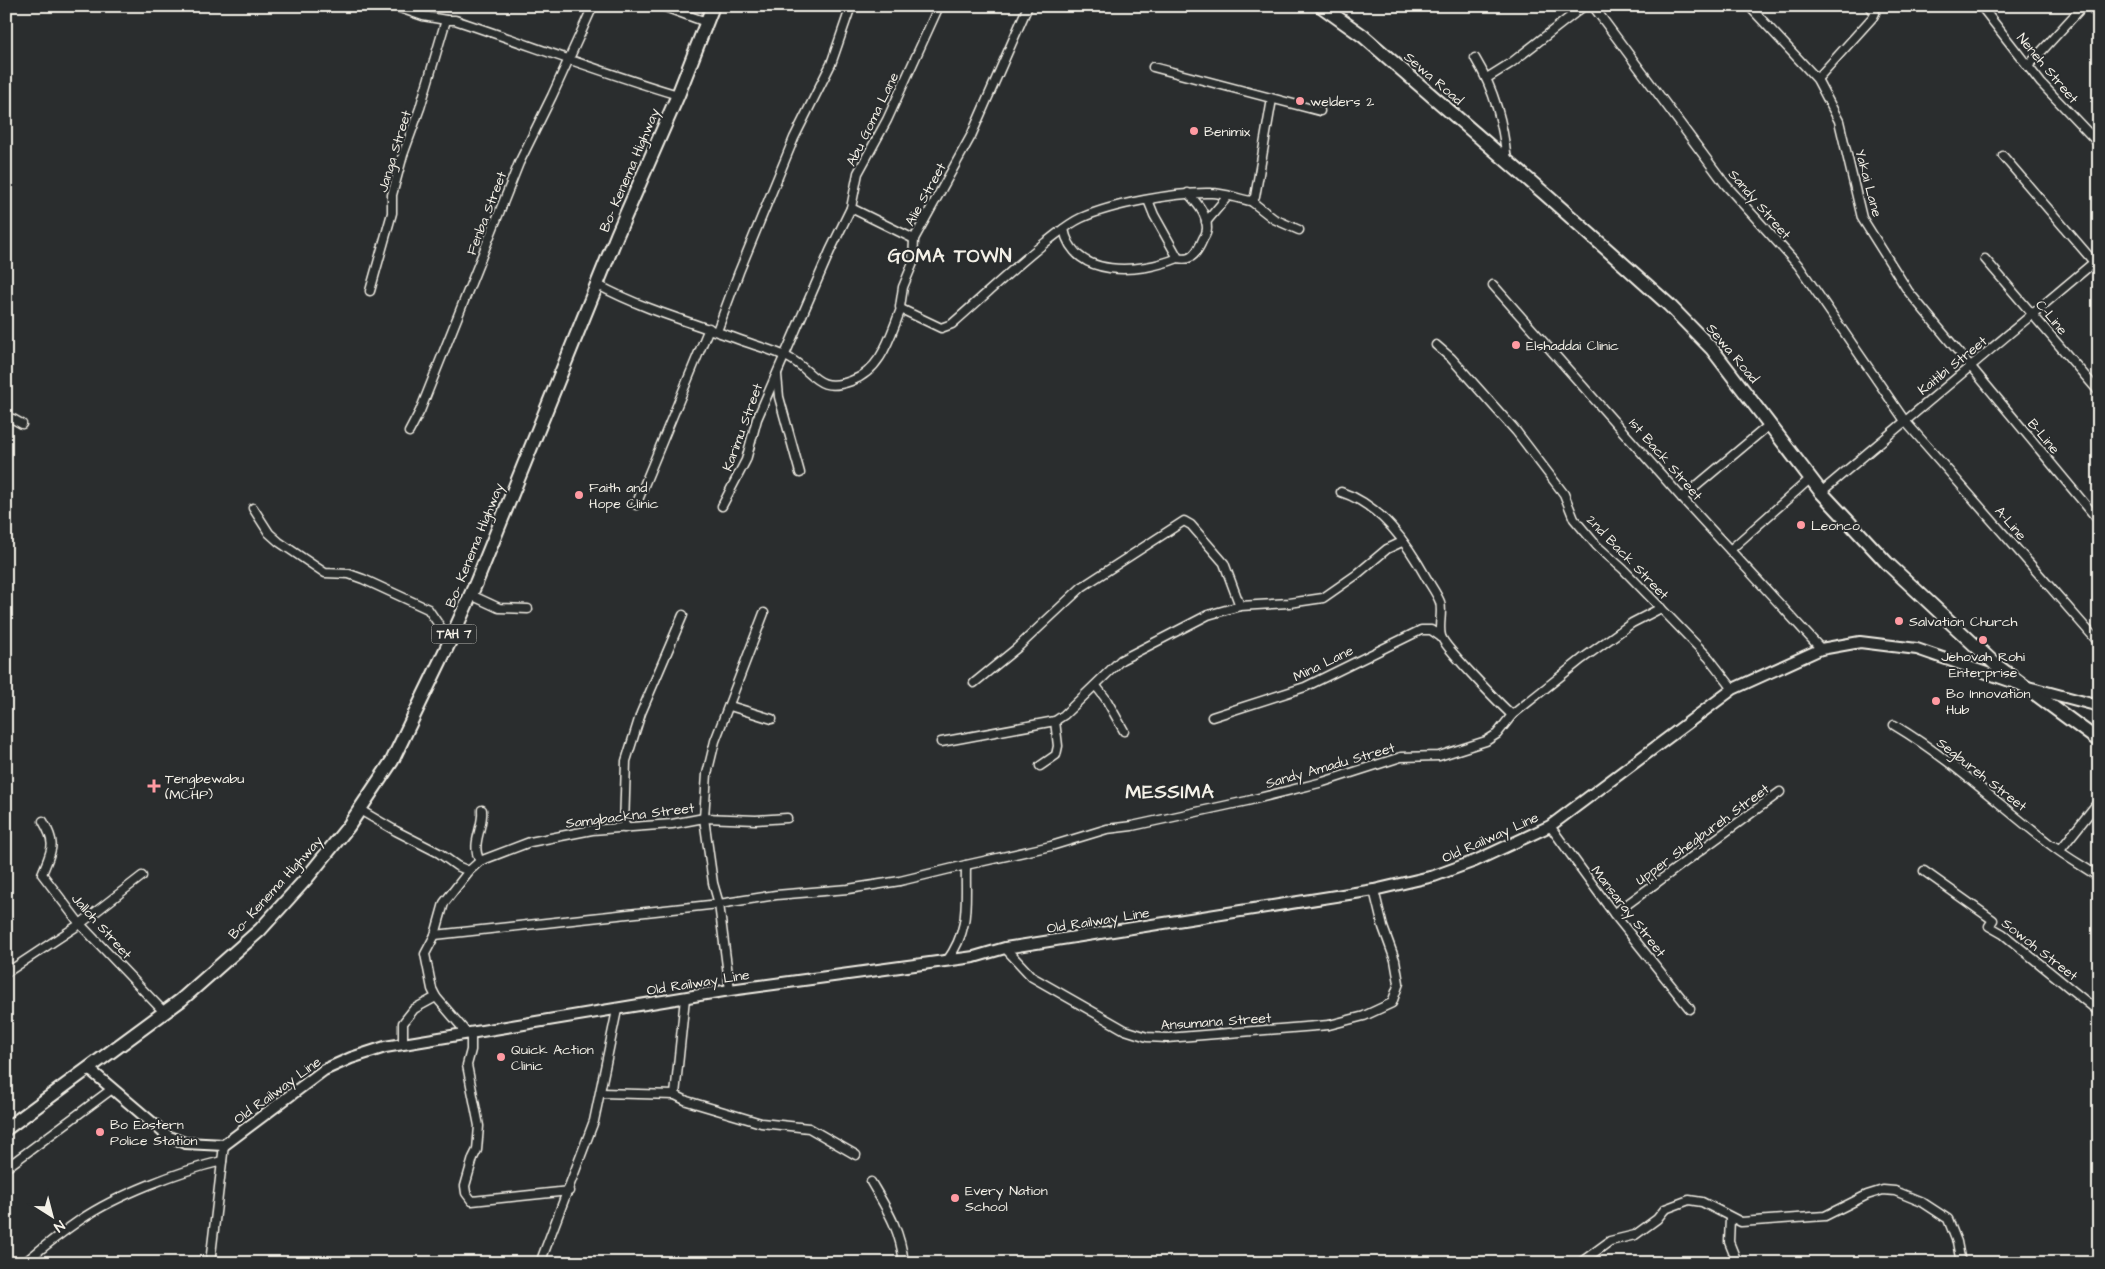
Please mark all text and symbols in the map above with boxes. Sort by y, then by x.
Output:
street label: Neneh Street [2012,29,2083,109]
street label: Sewa Road [1399,47,1467,110]
street label: Abu Goma Lane [842,69,904,170]
place label: welders 2 [1310,92,1374,112]
marker: welders 2 [1294,95,1306,107]
street label: Bo- Kenema Highway [595,105,665,235]
street label: Janga Street [373,108,417,195]
place label: Benimix [1204,122,1251,142]
marker: Benimix [1188,125,1200,137]
street label: Yakai Lane [1849,147,1887,220]
street label: Alie Street [900,159,952,230]
street label: Sandy Street [1723,165,1795,244]
street label: Fenba Street [462,168,512,258]
district label: GOMA TOWN [888,243,1012,270]
street label: C-Line [2031,296,2072,340]
street label: Sewa Road [1701,319,1763,388]
street label: Kaitibi Street [1914,331,1992,400]
place label: Elshaddai Clinic [1526,336,1619,356]
marker: Elshaddai Clinic [1510,339,1522,351]
street label: Karimu Street [718,380,768,474]
street label: 1st Back Street [1624,414,1707,505]
street label: B-Line [2022,415,2064,459]
place label: Faith and Hope Clinic [589,478,659,514]
street label: Bo- Kenema Highway [441,480,509,611]
marker: Faith and Hope Clinic [573,489,585,501]
street label: A-Line [1990,502,2031,546]
street label: 2nd Back Street [1581,511,1673,605]
place label: Leonco [1811,516,1860,536]
marker: Leonco [1795,519,1807,531]
place label: Salvation Church [1909,612,2018,632]
marker: Salvation Church [1893,615,1905,627]
road number: TAH 7 [432,624,476,644]
marker: Jehovah Rohi Enterprise [1977,634,1989,646]
street label: Mina Lane [1290,641,1357,687]
place label: Jehovah Rohi Enterprise [1941,647,2025,683]
place label: Bo Innovation Hub [1946,684,2030,720]
marker: Bo Innovation Hub [1930,695,1942,707]
street label: Segbureh Street [1932,733,2031,817]
street label: Sandy Amadu Street [1263,738,1398,794]
place label: Tengbewabu (MCHP) [165,769,244,805]
marker: Tengbewabu (MCHP) [147,779,161,793]
district label: MESSIMA [1125,779,1215,806]
street label: Upper Shegbureh Street [1632,779,1774,890]
street label: Samgbackna Street [565,798,696,834]
street label: Old Railway Line [1439,807,1542,868]
street label: Bo- Kenema Highway [224,831,328,944]
street label: Mansaray Street [1586,862,1671,962]
street label: Jalloh Street [66,889,137,964]
street label: Old Railway Line [1045,903,1151,939]
street label: Sowoh Street [1997,914,2082,986]
street label: Old Railway Line [645,965,751,1001]
street label: Ansumana Street [1160,1008,1272,1036]
place label: Quick Action Clinic [511,1040,594,1076]
marker: Quick Action Clinic [495,1051,507,1063]
street label: Old Railway Line [230,1052,326,1129]
place label: Bo Eastern Police Station [110,1115,198,1151]
marker: Bo Eastern Police Station [94,1126,106,1138]
place label: Every Nation School [965,1181,1048,1217]
north arrow [28,1192,78,1242]
marker: Every Nation School [949,1192,961,1204]
text: N [49,1215,68,1237]

